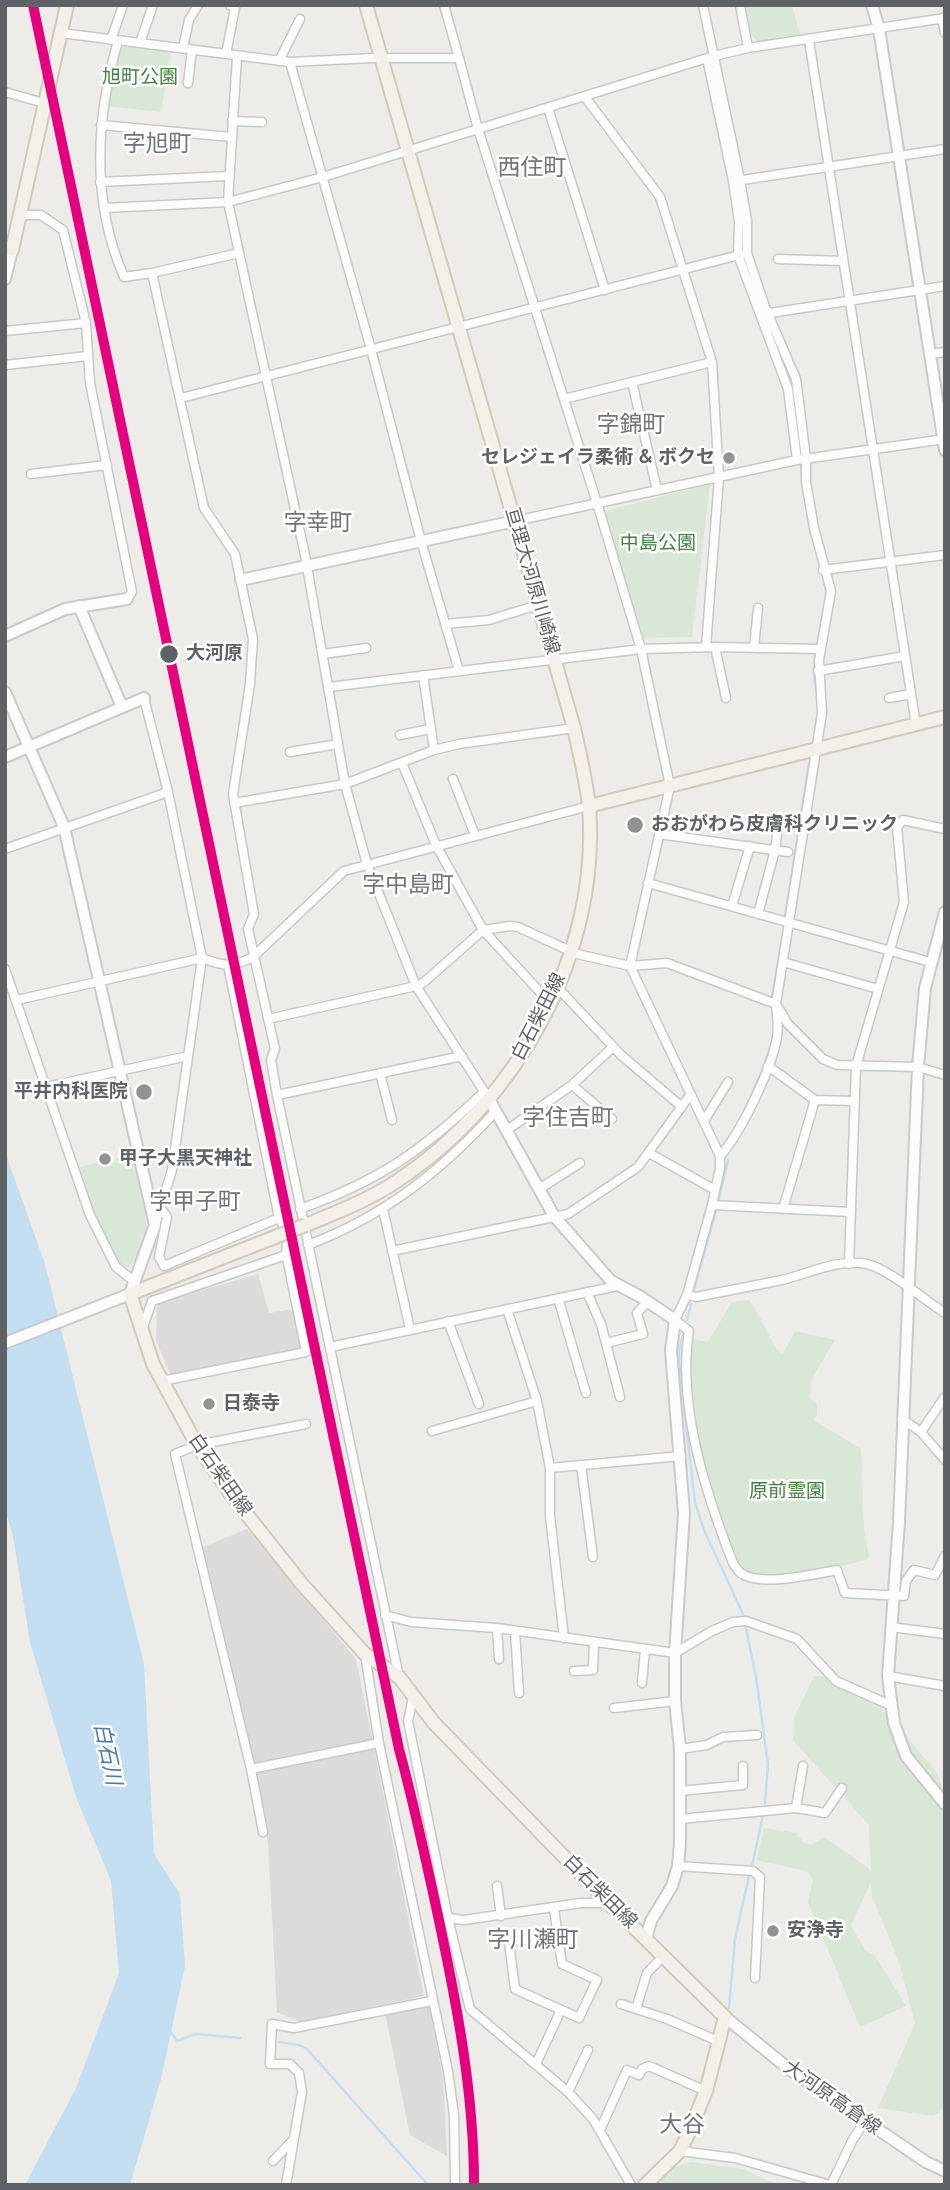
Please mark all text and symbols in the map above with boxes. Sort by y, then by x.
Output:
park label: 旭町公園 [102,67,178,89]
district label: 字旭町 [123,130,191,158]
district label: 西住町 [498,154,566,182]
district label: 字錦町 [597,411,665,439]
place label: セレジェイラ柔術 & ボクセ [481,447,715,469]
marker: セレジェイラ柔術 & ボクセ [721,450,737,466]
street label: 亘理大河原川崎線 [500,505,564,657]
district label: 字幸町 [284,509,352,537]
park label: 中島公園 [620,533,696,555]
marker: 大河原 [158,643,180,665]
place label: 大河原 [186,643,243,665]
place label: おおがわら皮膚科クリニック [651,814,898,836]
marker: おおがわら皮膚科クリニック [625,815,645,835]
district label: 字中島町 [362,871,454,899]
street label: 白石柴田線 [507,970,571,1064]
place label: 平井内科医院 [14,1081,128,1103]
marker: 平井内科医院 [134,1082,154,1102]
district label: 字住吉町 [522,1104,614,1132]
place label: 甲子大黒天神社 [119,1148,252,1170]
marker: 甲子大黒天神社 [97,1151,113,1167]
district label: 字甲子町 [149,1188,241,1216]
place label: 日泰寺 [223,1393,280,1415]
marker: 日泰寺 [201,1396,217,1412]
street label: 白石柴田線 [183,1430,257,1520]
park label: 原前霊園 [749,1481,825,1503]
water label: 白石川 [88,1721,126,1787]
street label: 白石柴田線 [558,1850,642,1934]
place label: 安浄寺 [787,1920,844,1942]
marker: 安浄寺 [765,1923,781,1939]
district label: 字川瀬町 [487,1926,579,1954]
street label: 大河原高倉線 [779,2056,885,2140]
district label: 大谷 [659,2111,705,2139]

